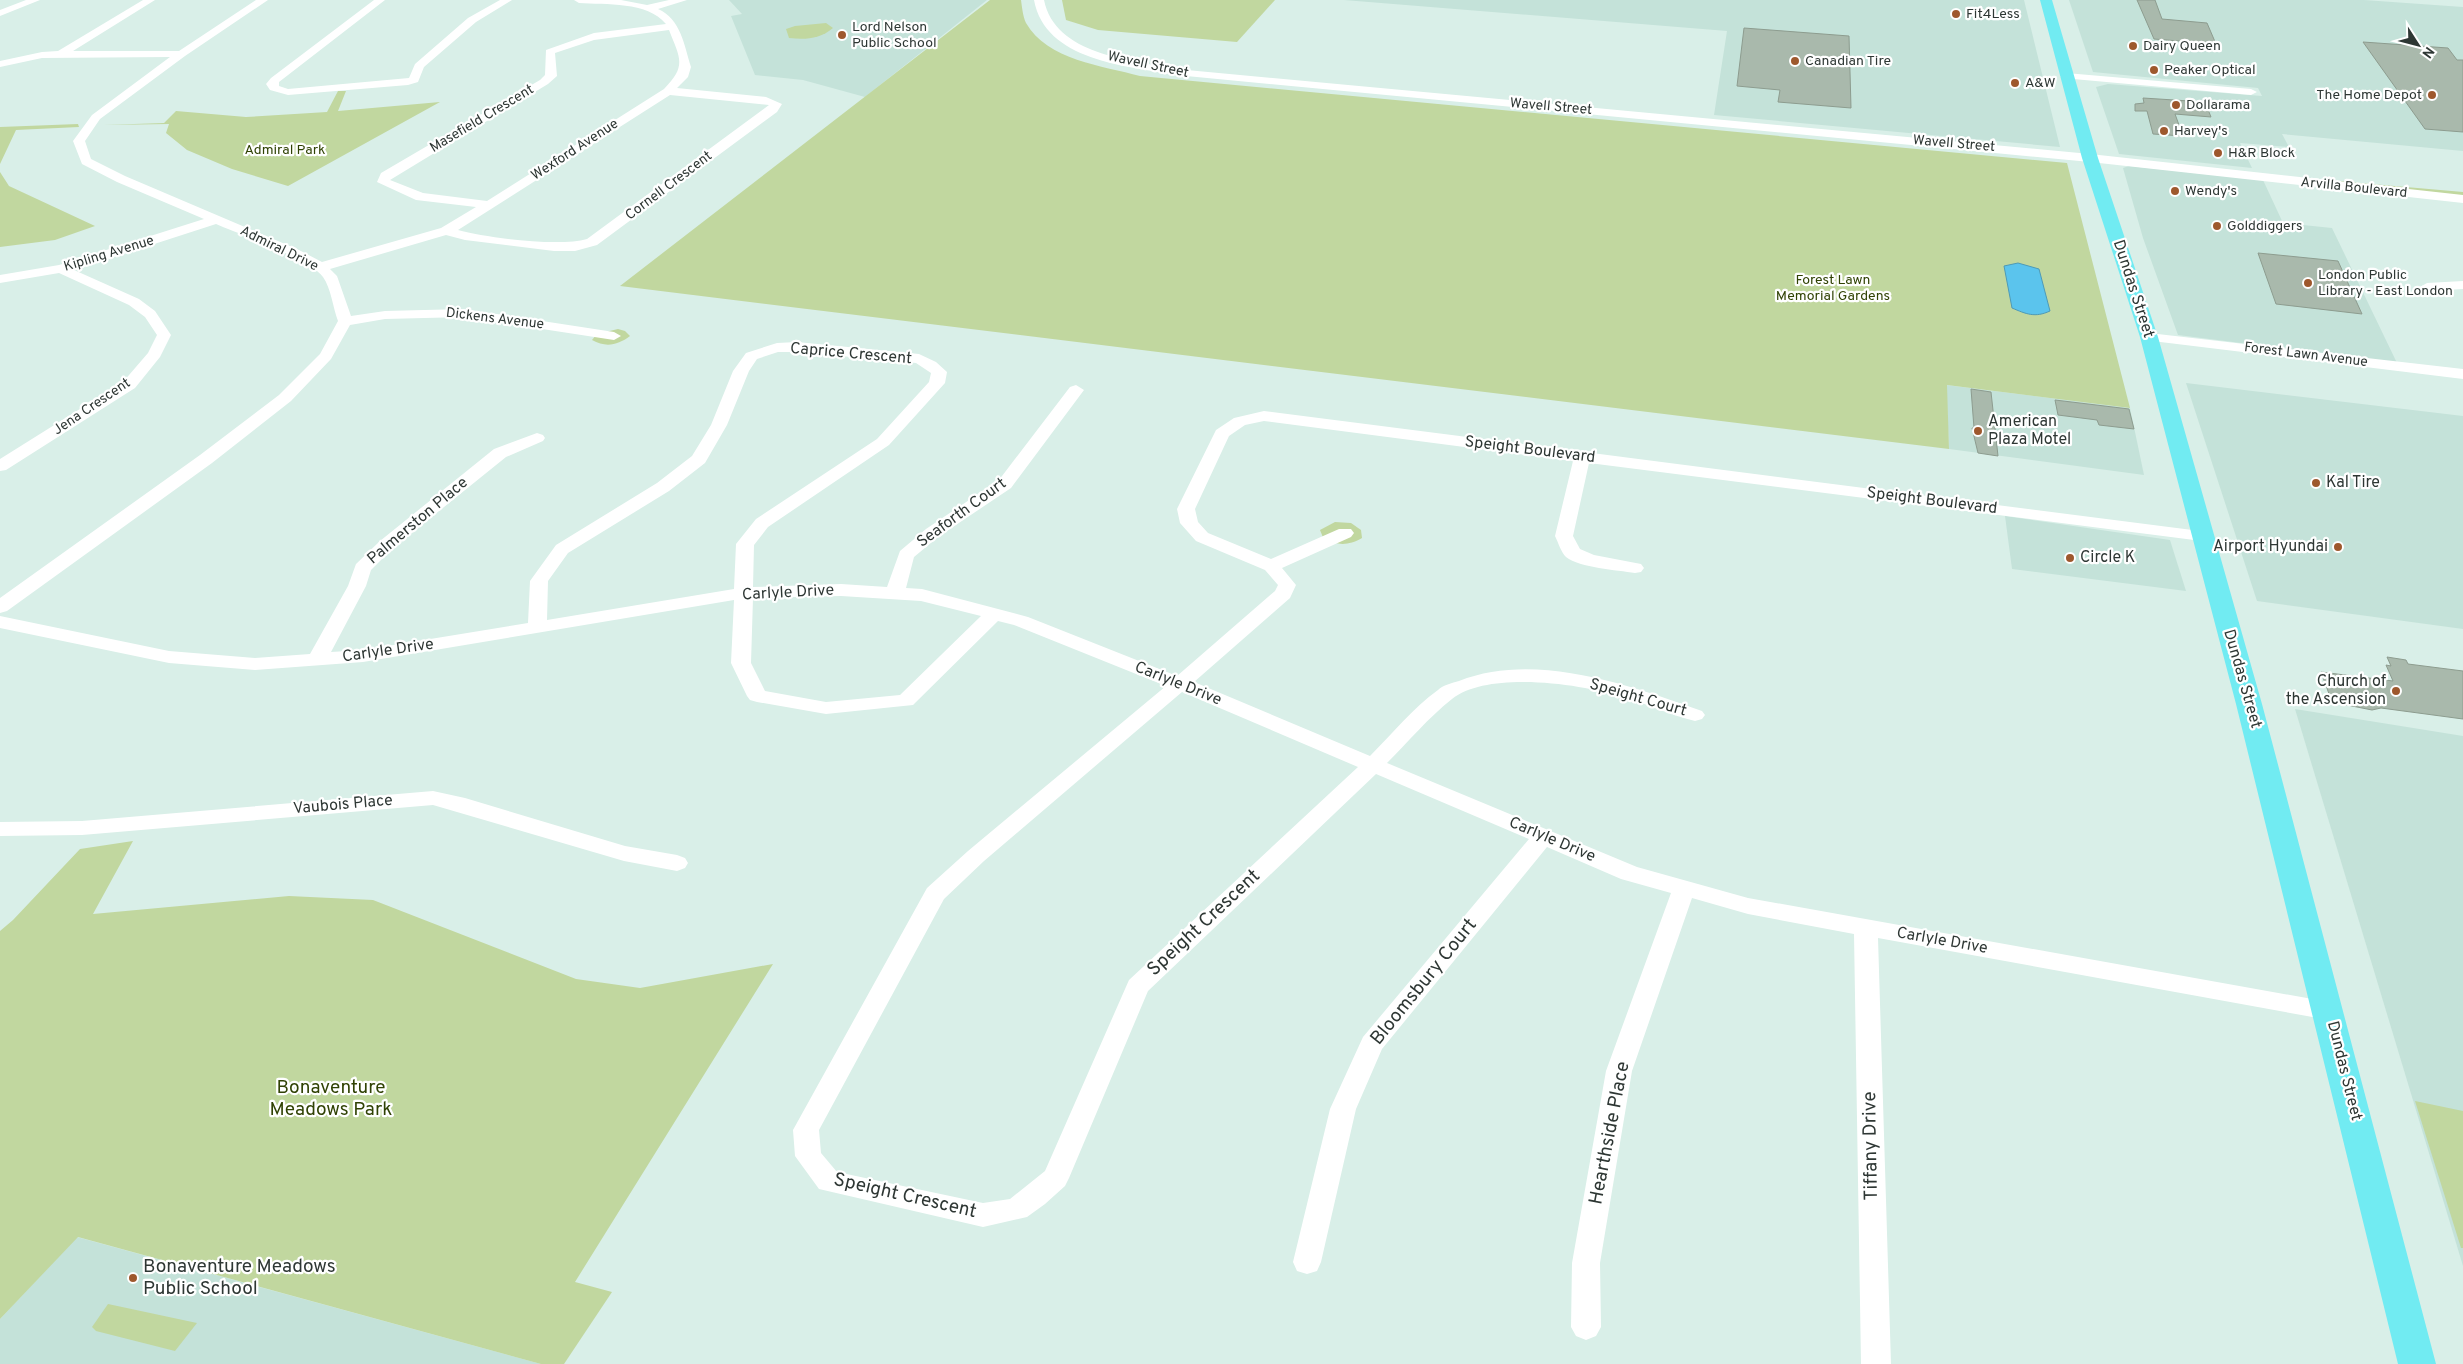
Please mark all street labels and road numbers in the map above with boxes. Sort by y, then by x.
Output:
street label: Wavell Street [1106,48,1190,82]
street label: Masefield Crescent [427,81,537,157]
street label: Wavell Street [1509,95,1593,119]
street label: Wexford Avenue [528,116,622,184]
street label: Wavell Street [1912,132,1996,156]
street label: Cornell Crescent [622,148,716,224]
street label: Arvilla Boulevard [2300,174,2408,202]
street label: Admiral Drive [237,223,321,275]
street label: Kipling Avenue [62,232,156,276]
street label: Dundas Street [2108,237,2158,341]
street label: Dickens Avenue [445,305,545,333]
street label: Caprice Crescent [789,339,913,369]
street label: Forest Lawn Avenue [2243,339,2369,371]
street label: Jena Crescent [50,375,134,439]
street label: Speight Boulevard [1464,432,1596,468]
street label: Palmerston Place [363,473,473,569]
street label: Seaforth Court [913,474,1011,552]
street label: Speight Boulevard [1866,483,1998,519]
street label: Carlyle Drive [741,581,835,605]
street label: Dundas Street [2218,627,2266,731]
street label: Carlyle Drive [341,635,435,667]
street label: Carlyle Drive [1131,657,1225,711]
street label: Speight Court [1587,675,1689,721]
street label: Vaubois Place [292,791,394,819]
street label: Carlyle Drive [1506,813,1598,867]
street label: Speight Crescent [1142,864,1266,982]
street label: Bloomsbury Court [1366,914,1482,1050]
street label: Carlyle Drive [1895,923,1989,959]
street label: Dundas Street [2322,1019,2366,1123]
street label: Hearthside Place [1584,1059,1636,1207]
street label: Tiffany Drive [1858,1091,1884,1201]
street label: Speight Crescent [831,1168,979,1224]

